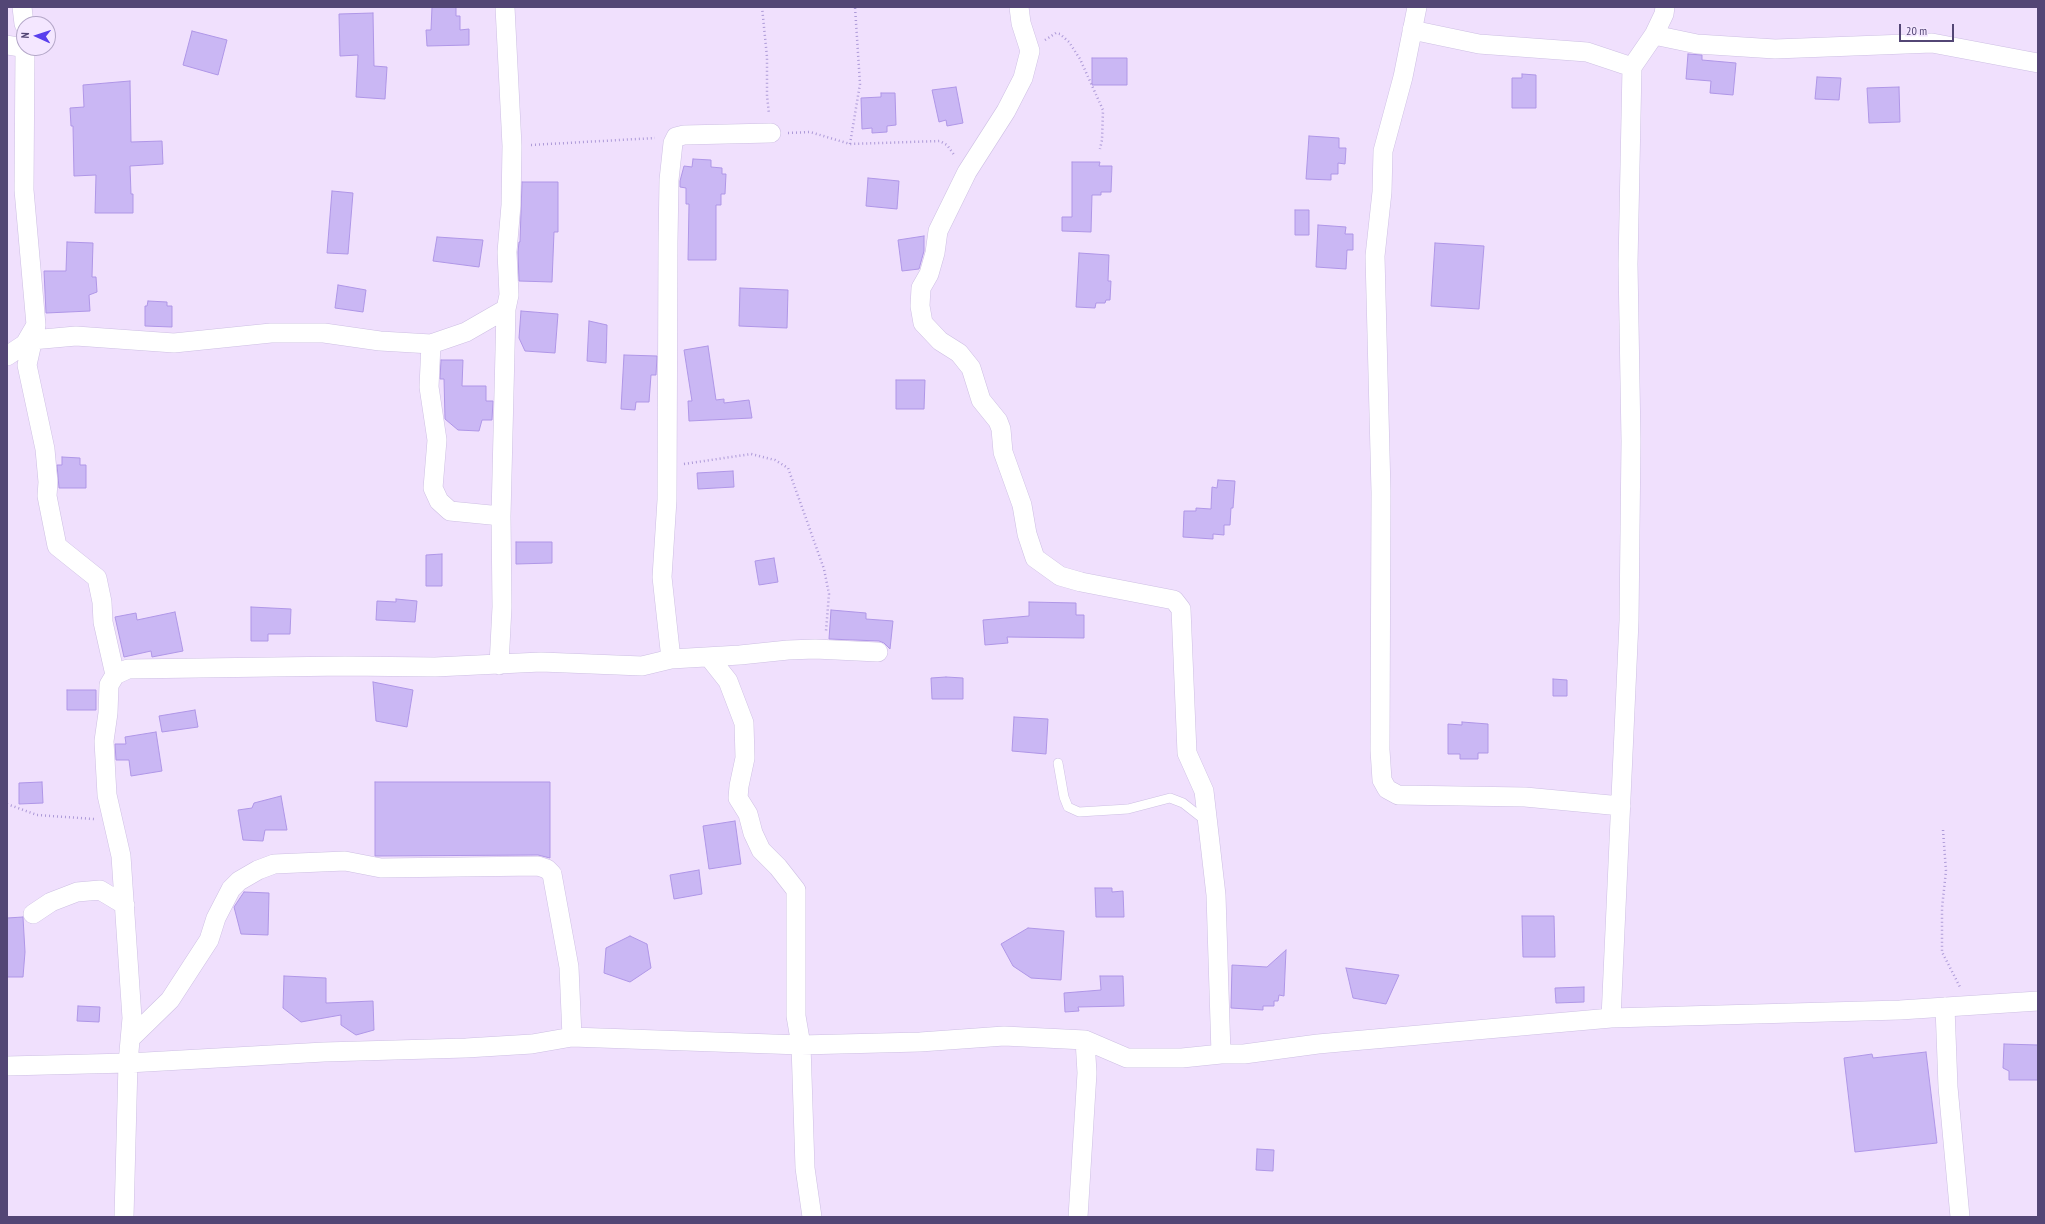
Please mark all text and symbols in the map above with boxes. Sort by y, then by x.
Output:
north arrow [16,16,56,56]
scale bar [1901,16,1956,42]
text: 20 m [1906,23,1927,38]
text: N [18,32,32,39]

